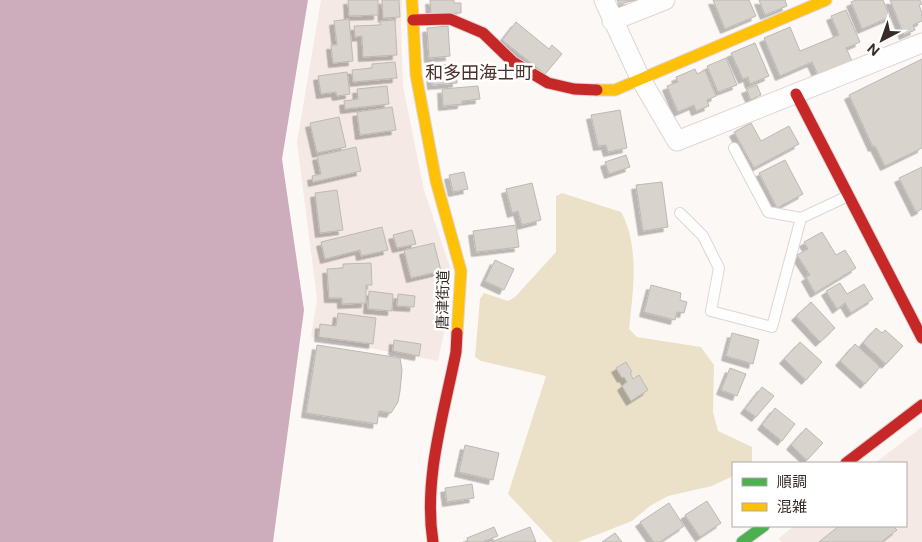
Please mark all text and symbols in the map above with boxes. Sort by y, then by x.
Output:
north arrow [857,15,907,65]
text: N [864,39,883,59]
district label: 和多田海士町 [425,62,533,84]
street label: 唐津街道 [433,270,453,330]
legend [732,462,907,527]
text: 順調 [777,473,807,491]
text: 混雑 [777,498,807,516]

